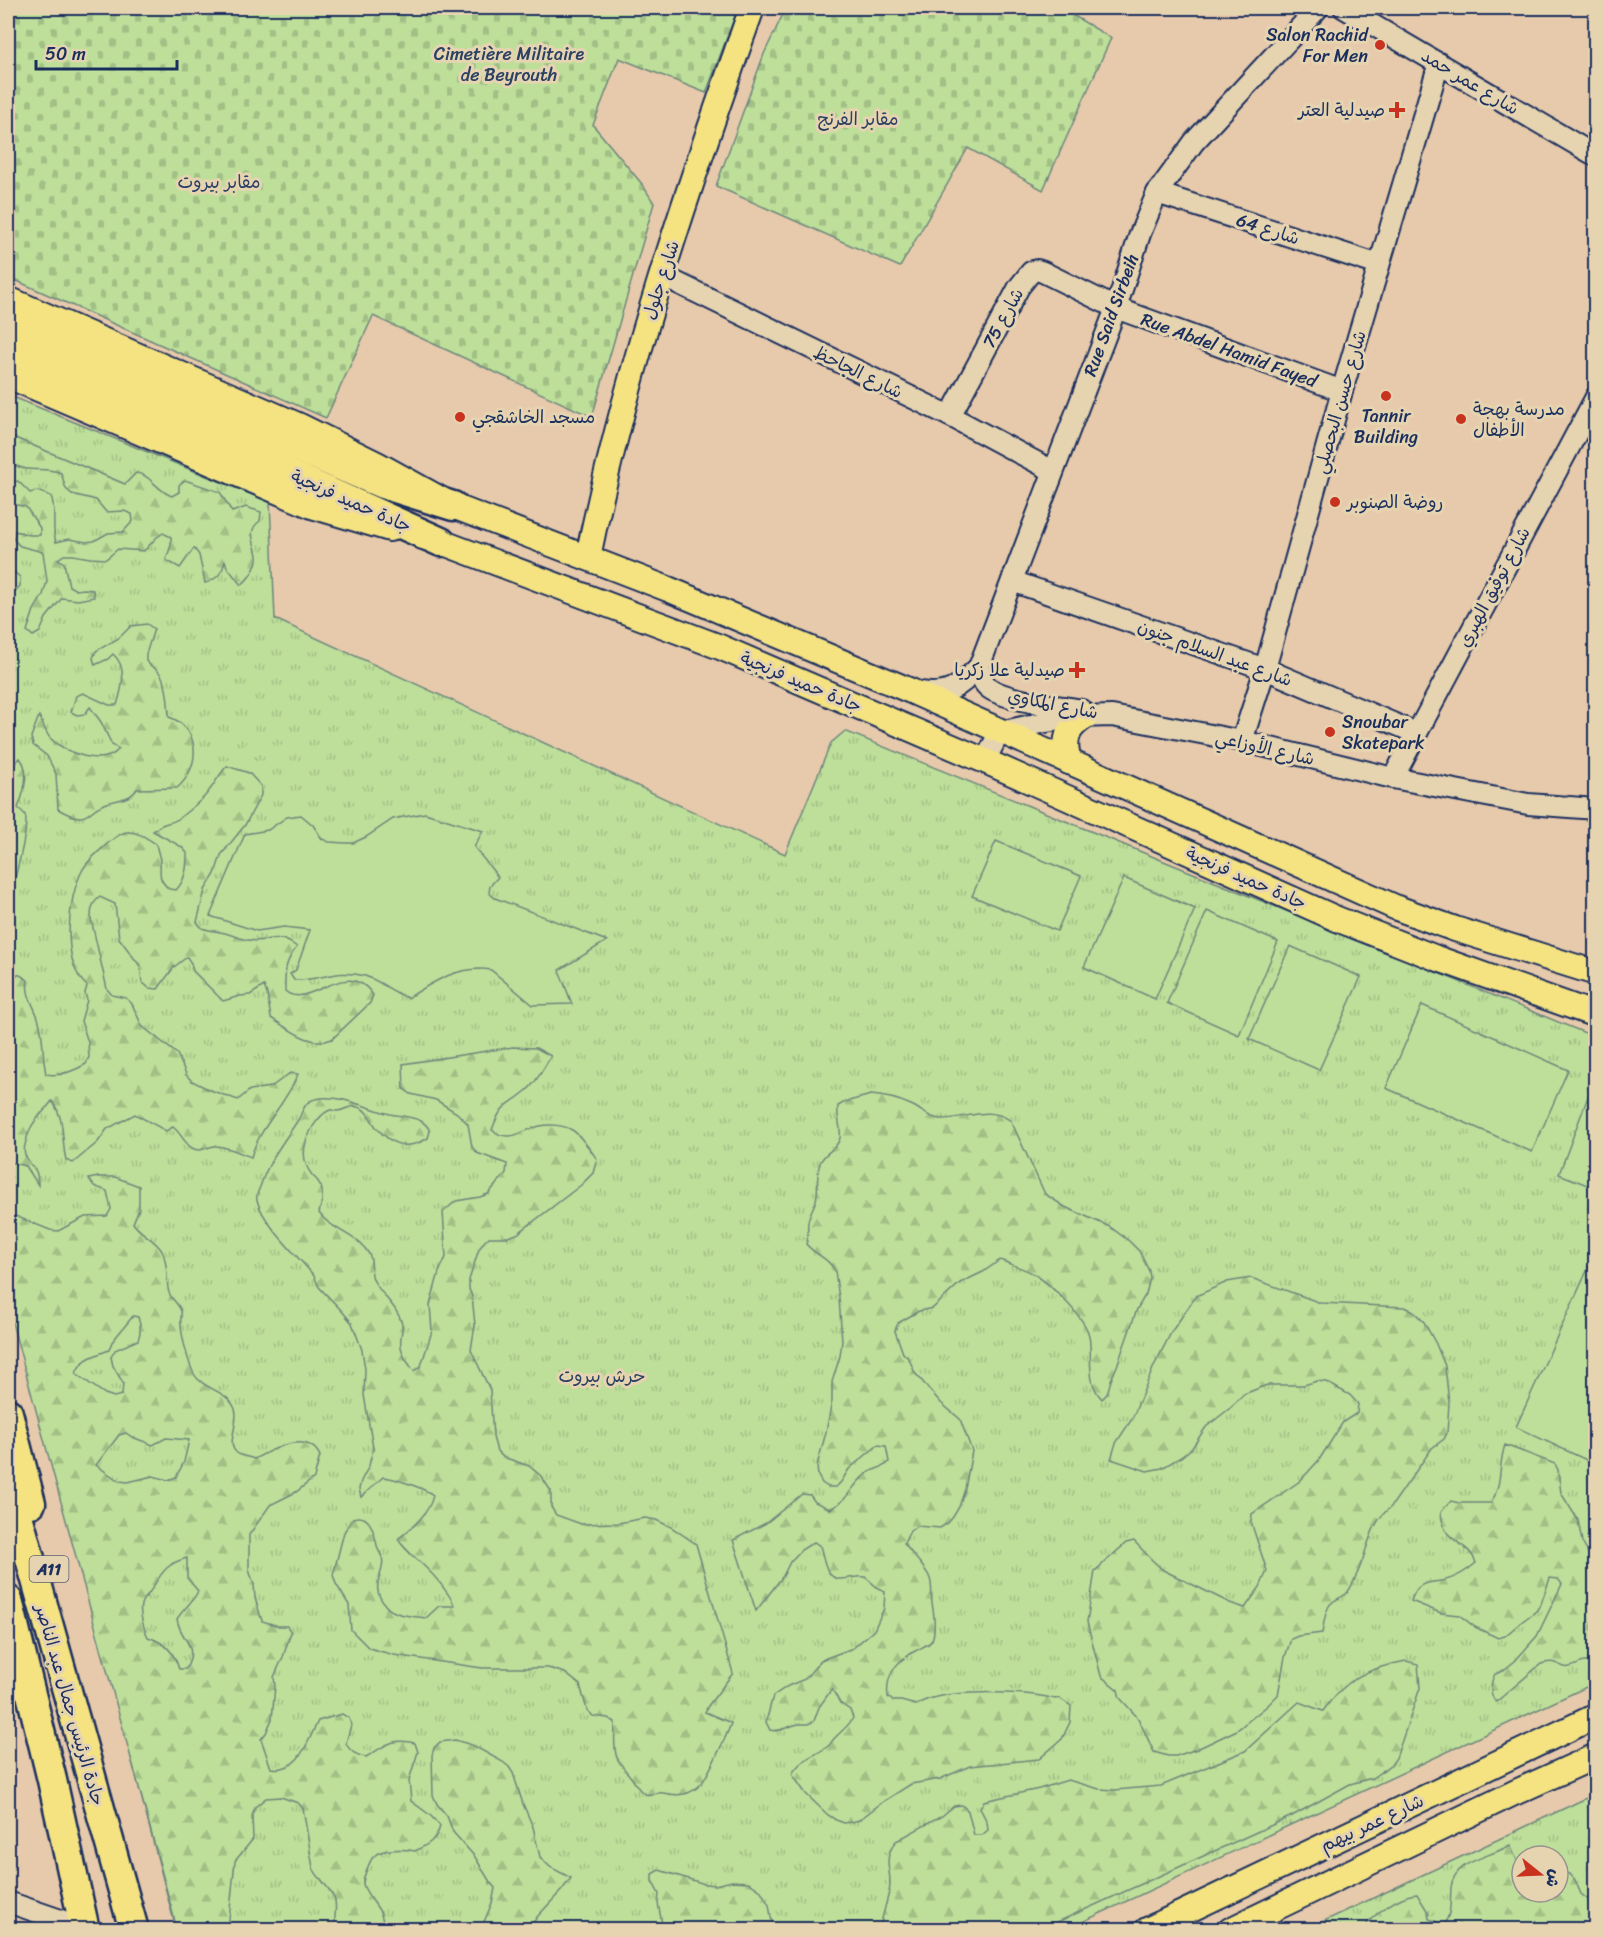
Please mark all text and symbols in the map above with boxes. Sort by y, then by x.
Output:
place label: Salon Rachid For Men [1266,19,1370,72]
scale bar [36,33,177,71]
text: 50 m [45,38,86,70]
park label: Cimetière Militaire de Beyrouth [434,38,584,91]
marker: Salon Rachid For Men [1373,38,1387,52]
street label: شارع عمر حمد [1415,40,1525,124]
place label: صيدلية العتر [1296,94,1385,126]
park label: مقابر الفرنج [818,103,898,135]
marker: صيدلية العتر [1390,103,1404,117]
park label: مقابر بيروت [178,166,260,198]
street label: شارع 64 [1232,204,1304,254]
street label: شارع جلول [633,236,689,324]
street label: Rue Said Sirbeih [1074,249,1148,381]
street label: شارع 75 [973,282,1033,354]
street label: Rue Abdel Hamid Fayed [1136,303,1323,397]
street label: شارع حسن البحصلي [1304,327,1376,477]
street label: شارع الجاحظ [808,336,908,408]
marker: Tannir Building [1379,389,1393,403]
place label: مدرسة بهجة الأطفال [1473,393,1565,446]
place label: Tannir Building [1354,400,1418,453]
place label: مسجد الخاشقجي [472,401,595,433]
marker: مسجد الخاشقجي [453,410,467,424]
marker: مدرسة بهجة الأطفال [1454,412,1468,426]
street label: جادة حميد فرنجية [285,460,417,542]
place label: روضة الصنوبر [1345,486,1443,518]
marker: روضة الصنوبر [1328,495,1342,509]
street label: شارع توفيق الهبري [1449,521,1539,653]
street label: شارع عبد السلام جنون [1133,610,1297,696]
street label: جادة حميد فرنجية [735,642,867,722]
place label: صيدلية علا زكريا [954,654,1065,686]
marker: صيدلية علا زكريا [1070,663,1084,677]
street label: شارع المكاوي [1005,680,1101,728]
place label: Snoubar Skatepark [1342,706,1425,759]
street label: شارع الأوزاعي [1212,721,1318,775]
marker: Snoubar Skatepark [1323,725,1337,739]
street label: جادة حميد فرنجية [1180,837,1312,919]
park label: حرش بيروت [558,1360,646,1392]
road number: A11 [29,1556,68,1582]
street label: جادة الرئيس جمال عبد الناصر [25,1598,114,1810]
street label: شارع عمر بيهم [1315,1785,1429,1861]
north arrow [1510,1844,1570,1904]
text: ش [1537,1866,1570,1891]

